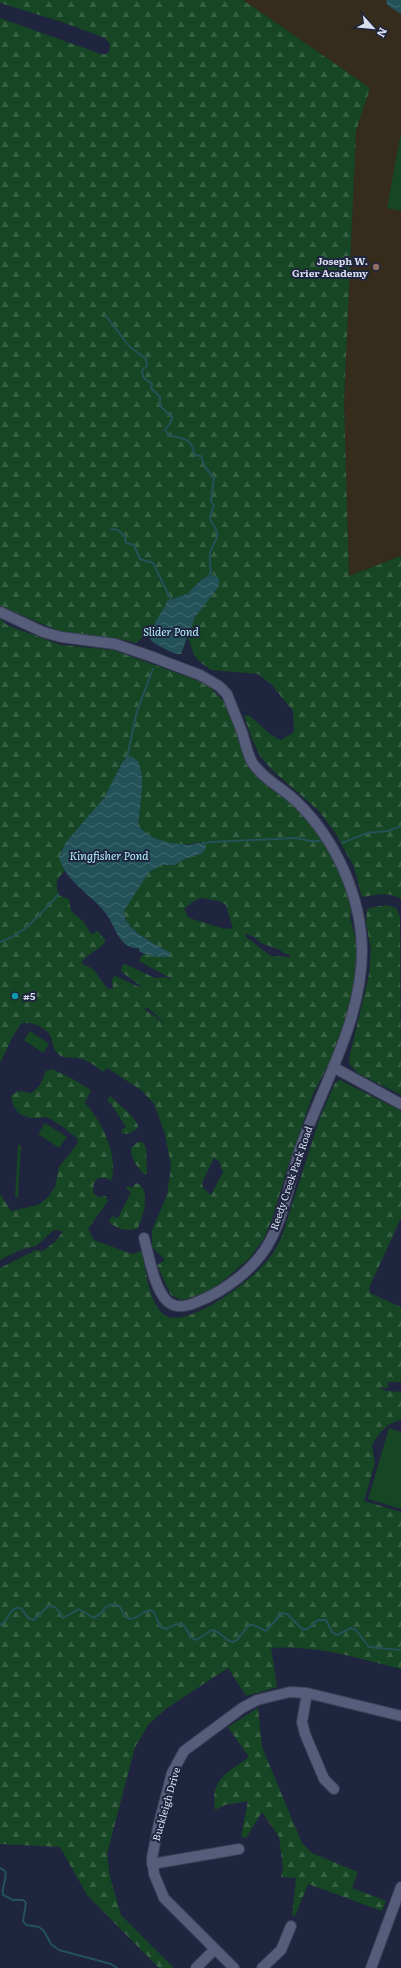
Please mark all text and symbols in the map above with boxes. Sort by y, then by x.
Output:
north arrow [353,8,393,48]
text: N [374,25,392,41]
place label: Joseph W. Grier Academy [292,253,369,280]
marker: Joseph W. Grier Academy [371,262,381,272]
water label: Slider Pond [143,623,199,639]
water label: Kingfisher Pond [70,847,149,863]
place label: #5 [23,988,36,1003]
marker: #5 [10,991,20,1001]
street label: Reedy Creek Park Road [266,1124,315,1232]
street label: Buckleigh Drive [148,1765,183,1843]

